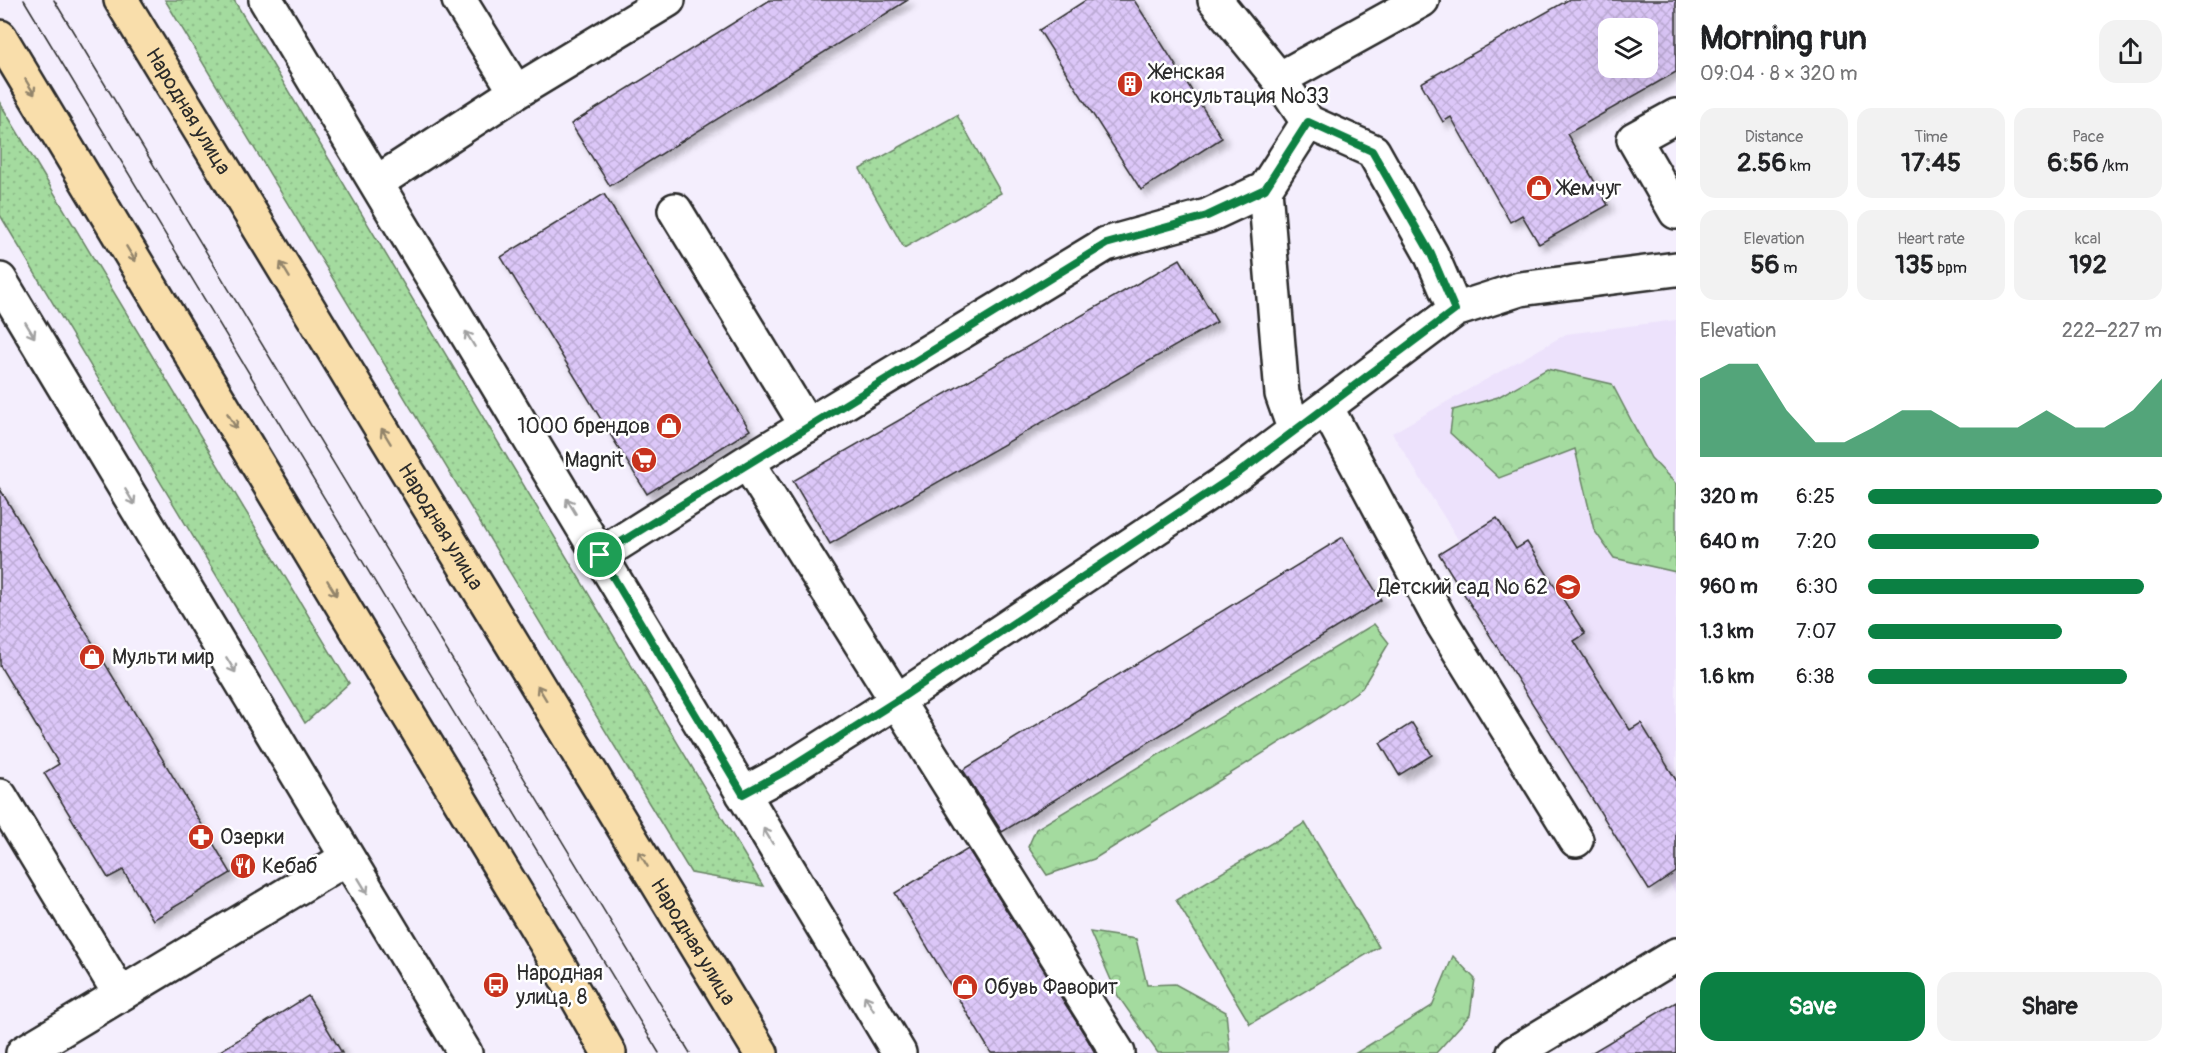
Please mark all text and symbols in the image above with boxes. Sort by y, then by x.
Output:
map controls [1598,18,1658,78]
button: layers [1598,18,1658,78]
text: Morning run [1700,18,1867,59]
button: share [2099,20,2162,83]
street label: Народная улица [140,43,237,180]
place label: Женская консультация №33 [1147,59,1329,110]
text: 09:04 · 8 × 320 m [1700,61,1858,86]
building icon: Женская консультация №33 [1115,69,1145,99]
one-way arrow [25,78,37,95]
text: Distance [1745,127,1803,147]
text: Time [1914,127,1948,147]
text: Pace [2072,127,2104,147]
text: 2.56 [1737,147,1787,179]
text: 17:45 [1901,147,1961,179]
text: 6:56 [2047,147,2099,179]
text: km [1787,156,1811,176]
text: /km [2099,156,2129,176]
shop icon: Жемчуг [1524,173,1554,203]
place label: Жемчуг [1555,175,1622,202]
text: Elevation [1744,229,1804,249]
text: Heart rate [1897,229,1965,249]
text: kcal [2075,229,2101,249]
one-way arrow [125,245,137,262]
text: 56 [1751,249,1780,281]
text: 135 [1895,249,1934,281]
text: 192 [2069,249,2107,281]
text: m [1780,258,1797,278]
text: bpm [1934,258,1967,278]
one-way arrow [279,262,291,279]
text: Elevation [1700,318,1776,343]
text: 222–227 m [2062,318,2162,343]
one-way arrow [24,321,36,338]
one-way arrow [464,331,476,348]
shop icon: 1000 брендов [654,411,684,441]
one-way arrow [226,412,238,429]
place label: 1000 брендов [517,413,650,440]
one-way arrow [380,428,392,445]
supermarket icon: Magnit [629,445,659,475]
place label: Magnit [564,447,625,474]
street label: Народная улица [392,458,490,595]
text: 320 m [1700,484,1758,509]
text: 6:25 [1796,484,1835,509]
one-way arrow [125,488,137,505]
one-way arrow [564,498,576,515]
pin [574,529,625,580]
text: 640 m [1700,529,1759,554]
text: 7:20 [1796,529,1837,554]
icon: arrive [583,538,616,571]
school or university icon: Детский сад № 62 [1553,572,1583,602]
place label: Детский сад № 62 [1376,574,1548,601]
text: 960 m [1700,574,1758,599]
text: 6:30 [1796,574,1838,599]
one-way arrow [327,579,339,596]
text: 1.3 km [1700,619,1754,644]
text: 7:07 [1796,619,1836,644]
shop icon: Мульти мир [77,642,107,672]
place label: Мульти мир [112,644,214,671]
one-way arrow [225,656,237,673]
text: 1.6 km [1700,664,1754,689]
text: 6:38 [1796,664,1834,689]
one-way arrow [535,685,547,702]
pharmacy icon: Озерки [186,822,216,852]
place label: Озерки [220,824,284,851]
one-way arrow [762,828,774,845]
restaurant icon: Кебаб [228,851,258,881]
one-way arrow [637,851,649,868]
place label: Кебаб [262,853,318,880]
street label: Народная улица [644,873,742,1010]
one-way arrow [358,877,370,894]
place label: Народная улица, 8 [515,960,603,1011]
bus stop icon: Народная улица, 8 [481,970,511,1000]
shop icon: Обувь Фаворит [950,972,980,1002]
button: Save [1700,972,1925,1041]
button: Share [1937,972,2162,1041]
place label: Обувь Фаворит [984,974,1119,1001]
one-way arrow [862,995,874,1012]

